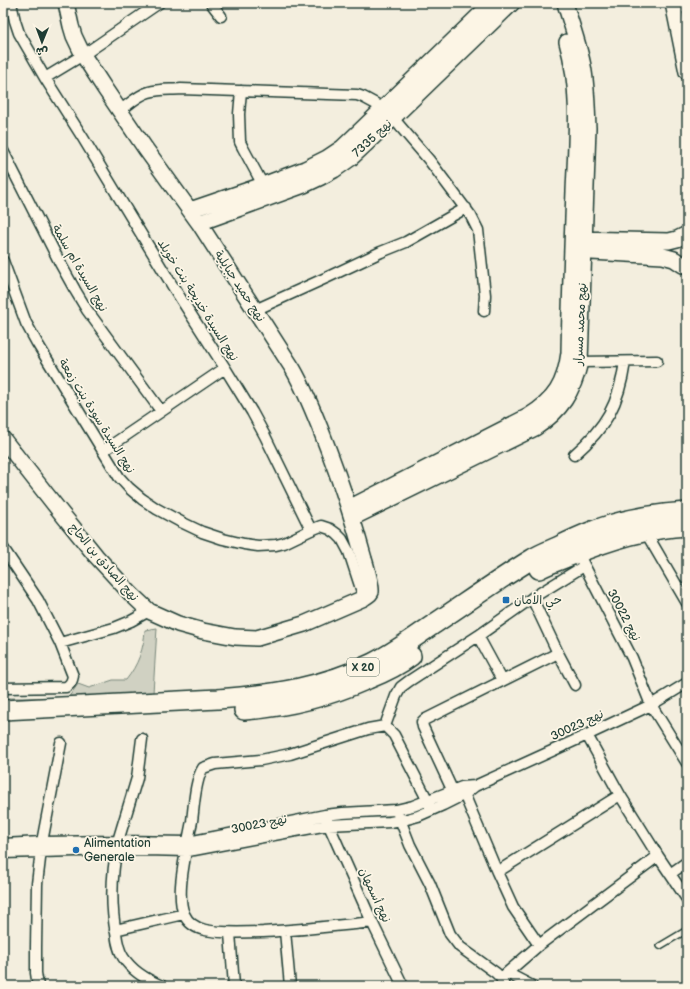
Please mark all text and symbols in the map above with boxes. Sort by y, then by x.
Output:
north arrow [22,22,62,62]
text: ش [36,45,48,58]
street label: نهج 7335 [349,116,396,161]
street label: نهج السيدة ام سلمة [48,222,111,315]
street label: نهج السيدة خديجة بنت خويلد [153,236,241,365]
street label: نهج حميد جبايلية [210,248,268,325]
street label: نهج محمد مسرار [571,282,591,367]
street label: نهج السيدة سودة بنت زمعة [54,356,138,477]
street label: نهج الصادق بن الحاج [65,520,142,605]
street label: نهج 30022 [603,587,643,644]
place label: حي الأمان [514,592,562,611]
marker: حي الأمان [501,595,511,605]
road number: X 20 [347,658,379,676]
street label: نهج 30023 [548,707,607,745]
street label: نهج 30023 [230,812,289,838]
place label: Alimentation Generale [84,836,151,865]
marker: Alimentation Generale [71,845,81,855]
street label: نهج أسمهان [354,865,394,926]

